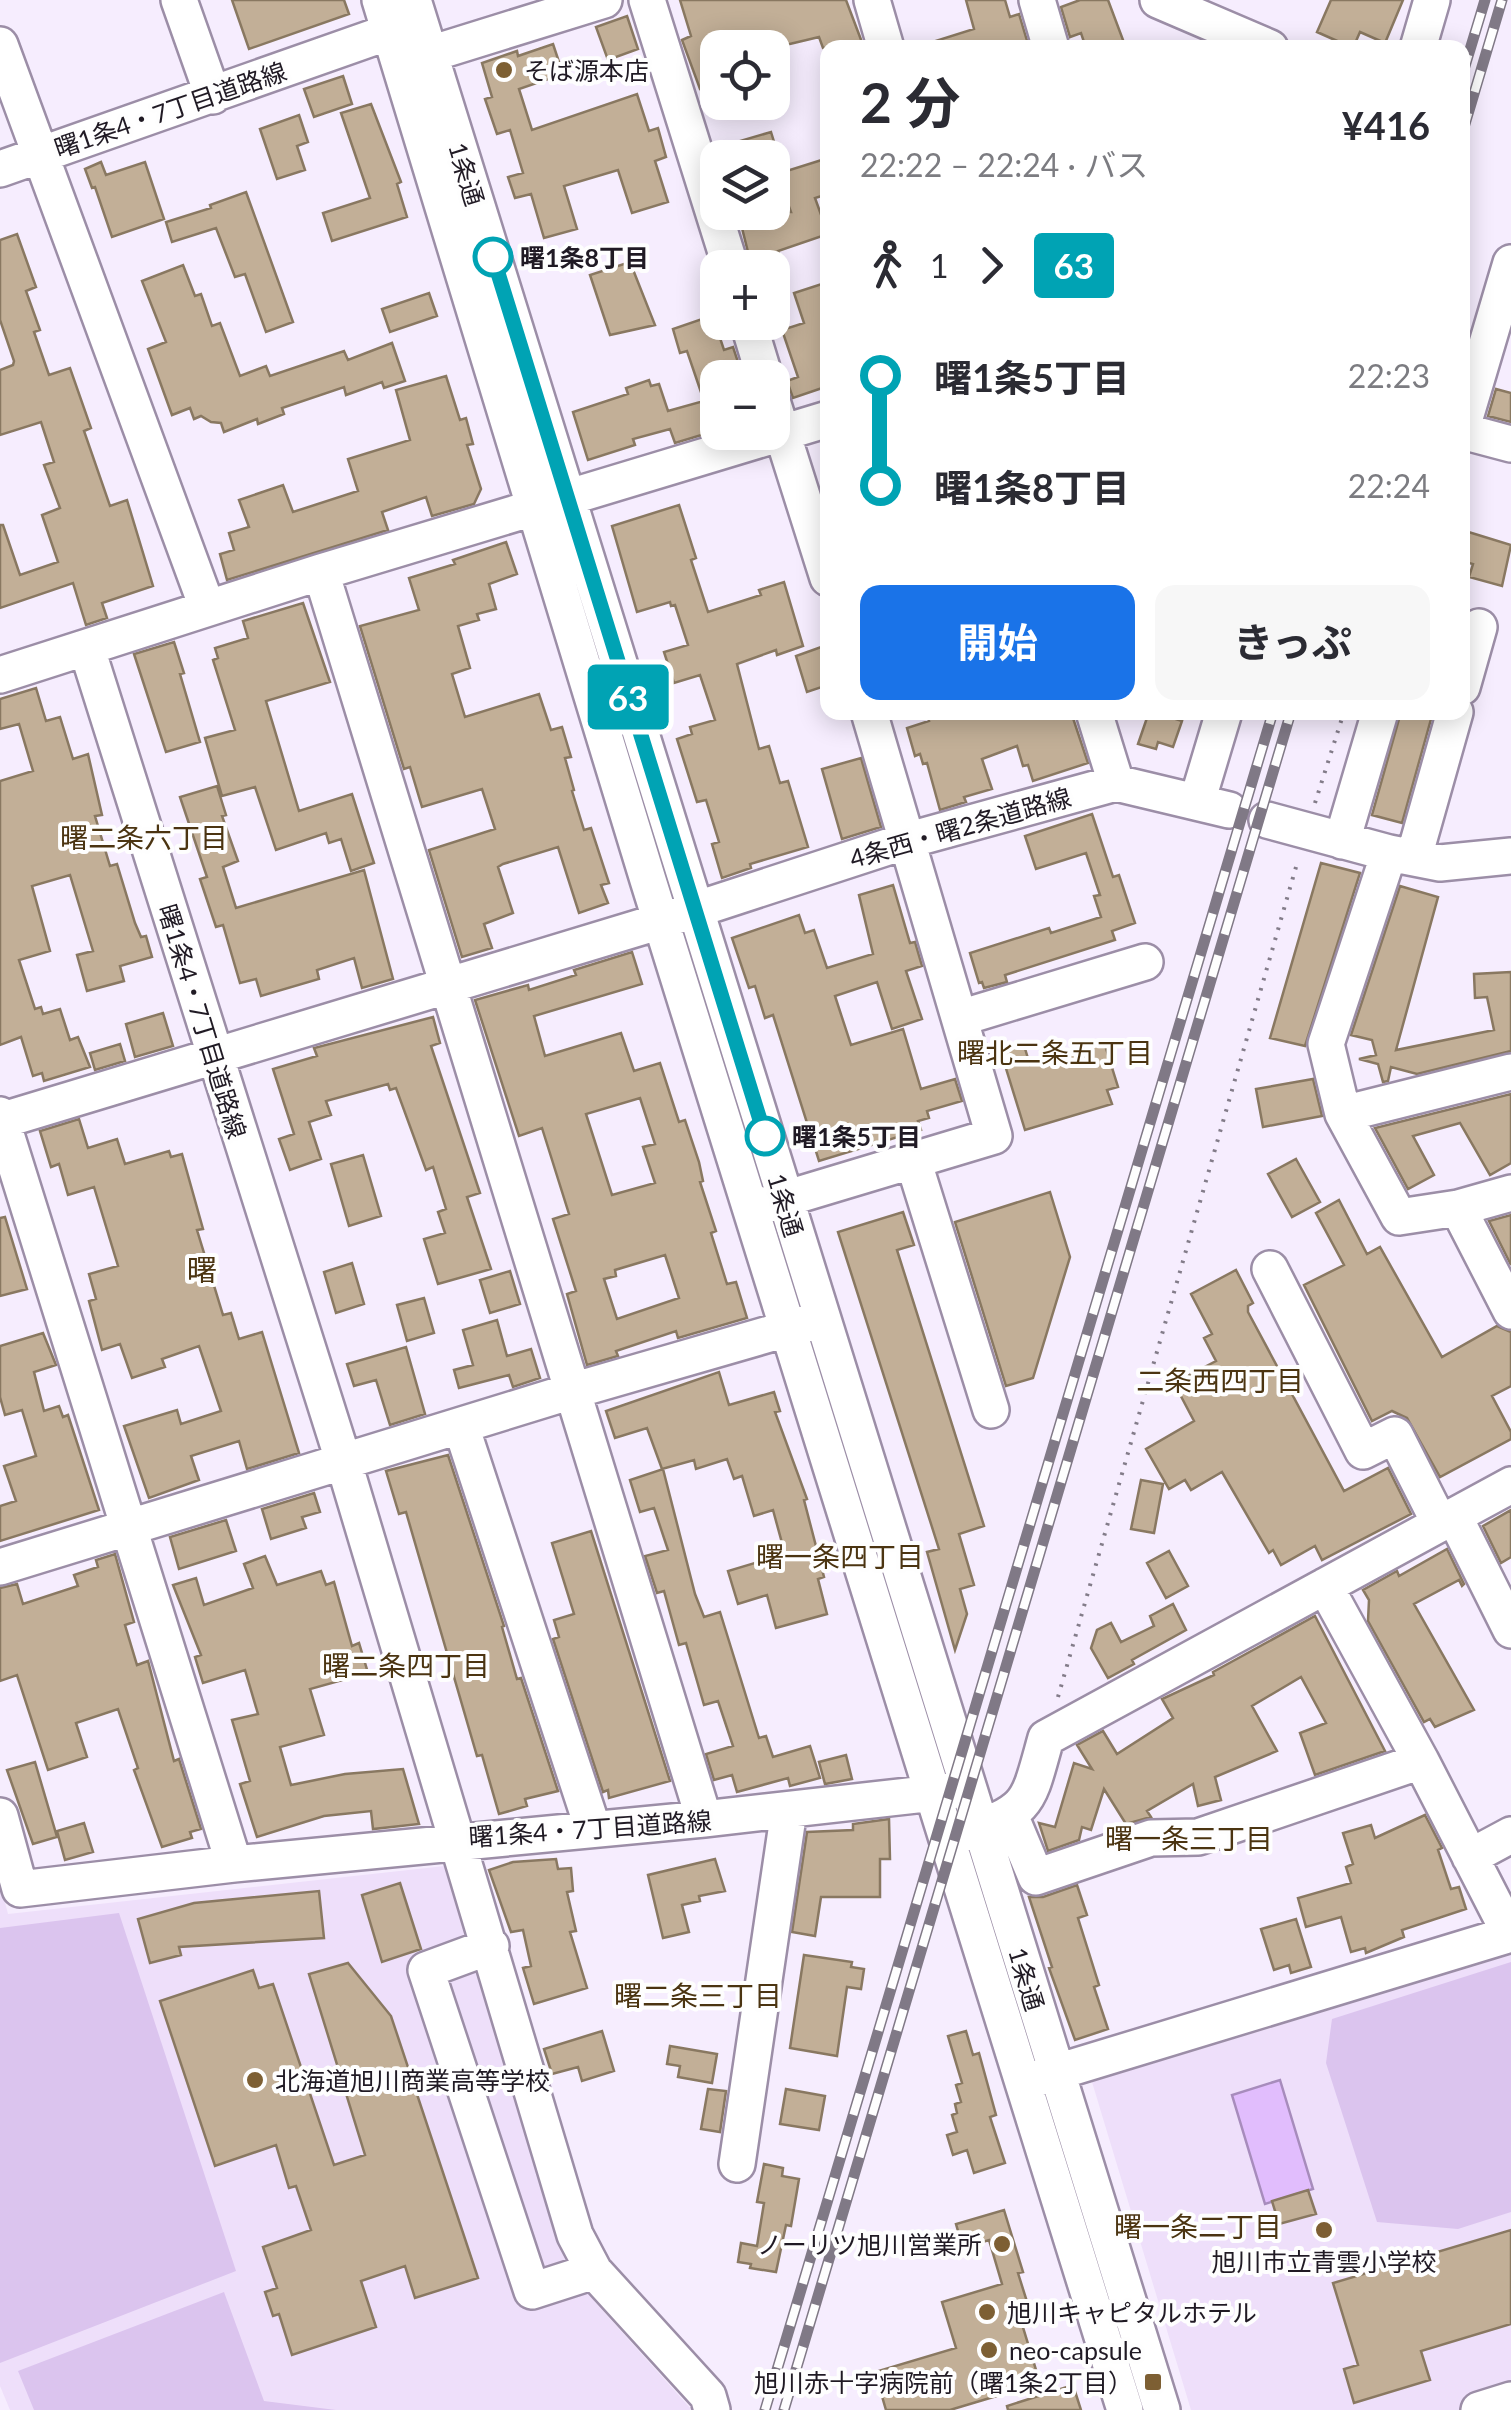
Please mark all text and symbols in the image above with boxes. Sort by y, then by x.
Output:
map controls [700,30,790,450]
button: locate [700,30,790,120]
street label: 曙1条4・7丁目道路線 [50,55,290,163]
place label: そば源本店 [524,55,649,85]
marker: そば源本店 [493,59,515,81]
text: 2 分 [860,69,960,135]
text: ¥416 [1342,102,1430,148]
street label: 1条通 [443,139,491,209]
button: layers [700,140,790,230]
text: 22:22 – 22:24 · バス [860,145,1148,184]
marker: 曙1条8丁目 [474,238,512,276]
icon: walk [860,238,915,293]
icon: forward [964,238,1019,293]
place label: 曙1条8丁目 [520,242,649,272]
text: 63 [1054,244,1094,286]
text: 1 [930,246,949,285]
button: + [700,250,790,340]
text: 曙1条5丁目 [934,354,1130,400]
text: 22:23 [1348,356,1430,395]
button: − [700,360,790,450]
text: 曙1条8丁目 [934,464,1130,510]
text: 22:24 [1348,466,1430,505]
button: 開始 [860,585,1135,700]
button: きっぷ [1155,585,1430,700]
line badge: 63 [583,664,673,730]
text: 63 [608,676,648,718]
street label: 4条西・曙2条道路線 [846,781,1074,873]
district label: 曙二条六丁目 [60,820,228,854]
street label: 曙1条4・7丁目道路線 [153,900,253,1142]
district label: 曙北二条五丁目 [957,1035,1153,1069]
marker: 曙1条5丁目 [746,1117,784,1155]
place label: 曙1条5丁目 [792,1121,921,1151]
street label: 1条通 [762,1170,810,1240]
district label: 曙 [187,1251,217,1287]
district label: 二条西四丁目 [1136,1363,1304,1397]
district label: 曙一条四丁目 [756,1539,924,1573]
district label: 曙二条四丁目 [322,1648,490,1682]
street label: 曙1条4・7丁目道路線 [467,1805,713,1851]
district label: 曙一条三丁目 [1105,1821,1273,1855]
street label: 1条通 [1003,1944,1051,2014]
district label: 曙二条三丁目 [614,1978,782,2012]
place label: 北海道旭川商業高等学校 [275,2065,550,2095]
marker: 北海道旭川商業高等学校 [244,2069,266,2091]
district label: 曙一条二丁目 [1114,2209,1282,2243]
marker: 旭川市立青雲小学校 [1313,2219,1335,2241]
place label: ノーリツ旭川営業所 [757,2229,982,2259]
marker: ノーリツ旭川営業所 [991,2233,1013,2255]
place label: 旭川市立青雲小学校 [1211,2246,1437,2276]
place label: 旭川キャピタルホテル [1007,2297,1257,2327]
marker: 旭川キャピタルホテル [976,2301,998,2323]
place label: neo‐capsule [1009,2335,1142,2365]
marker: neo‐capsule [978,2339,1000,2361]
place label: 旭川赤十字病院前（曙1条2丁目） [754,2367,1133,2397]
marker: 旭川赤十字病院前（曙1条2丁目） [1142,2371,1164,2393]

